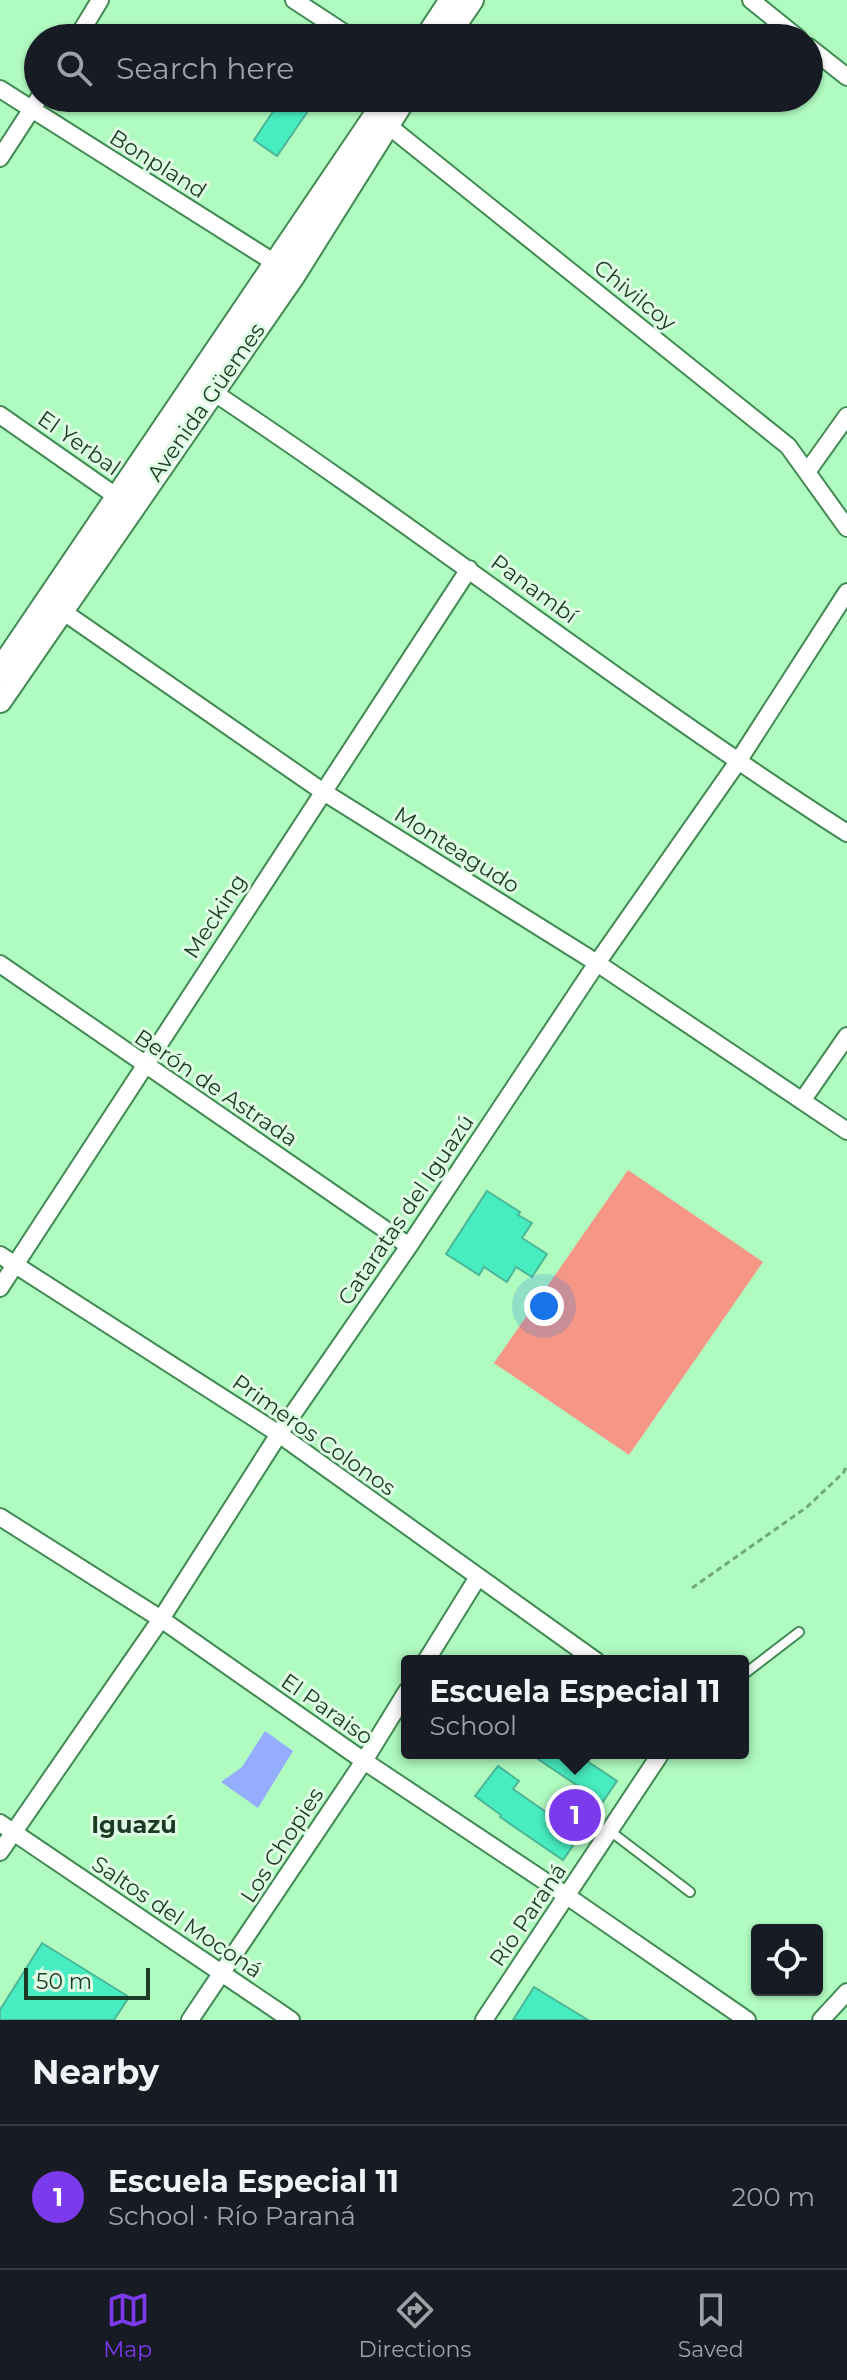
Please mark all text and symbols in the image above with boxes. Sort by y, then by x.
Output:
search box [24,24,823,112]
icon: search [52,46,96,90]
text: Search here [116,50,294,87]
street label: Bonpland [105,124,211,204]
street label: Chivilcoy [589,254,682,336]
street label: Avenida Güemes [141,317,271,486]
street label: El Yerbal [32,405,126,481]
street label: Panambí [485,549,583,630]
street label: Monteagudo [389,801,525,899]
street label: Mecking [178,869,252,963]
street label: Berón de Astrada [129,1023,303,1153]
street label: Cataratas del Iguazú [332,1110,480,1310]
your location [524,1286,564,1326]
street label: Primeros Colonos [227,1368,401,1502]
popup [401,1655,749,1759]
street label: El Paraiso [276,1667,378,1751]
text: Escuela Especial 11 [429,1673,721,1710]
text: School [429,1710,517,1742]
street label: Los Chopies [235,1782,329,1908]
pin: 1 [549,1785,601,1845]
district label: Iguazú [91,1810,177,1839]
street label: Saltos del Moconá [87,1850,267,1984]
street label: Río Paraná [484,1858,572,1972]
map controls [751,1924,823,1996]
button: locate [751,1924,823,1996]
scale bar [24,1964,150,2000]
text: 50 m [36,1968,92,1995]
text: Nearby [32,2051,159,2093]
text: Escuela Especial 11 [108,2163,399,2200]
text: 1 [53,2181,63,2213]
text: 200 m [731,2181,815,2213]
text: School · Río Paraná [108,2200,356,2232]
tab: Map [103,2288,152,2363]
tab: Directions [359,2288,471,2363]
tab: Saved [678,2288,744,2363]

